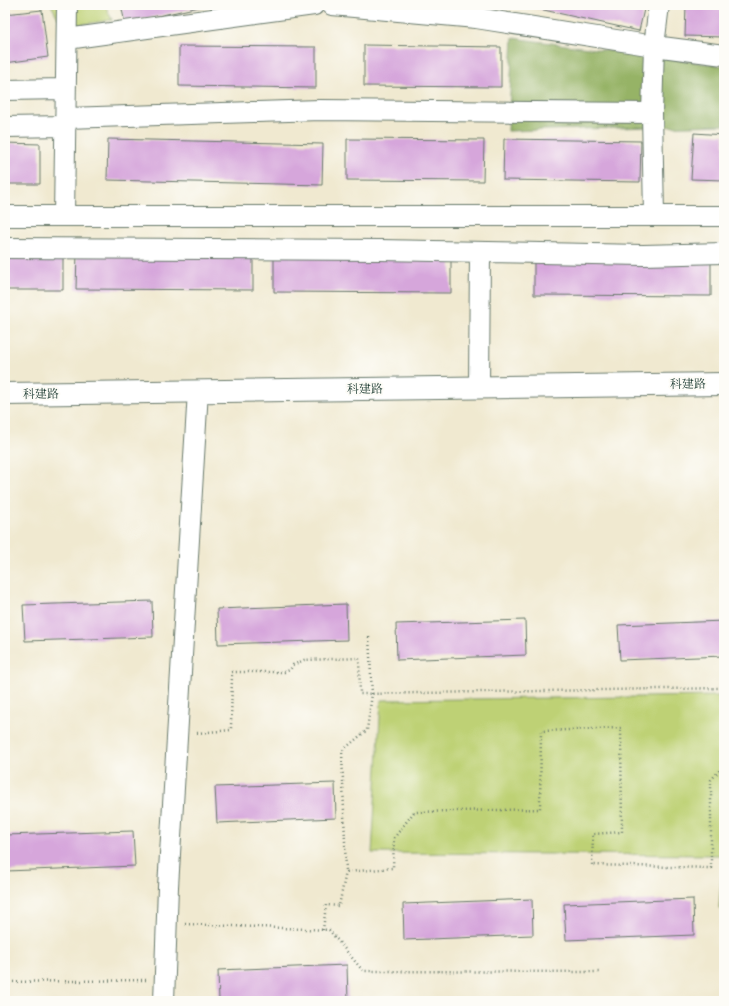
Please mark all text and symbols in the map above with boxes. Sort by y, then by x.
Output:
street label: 科建路 [670,377,706,392]
street label: 科建路 [347,382,383,397]
street label: 科建路 [23,387,59,402]

